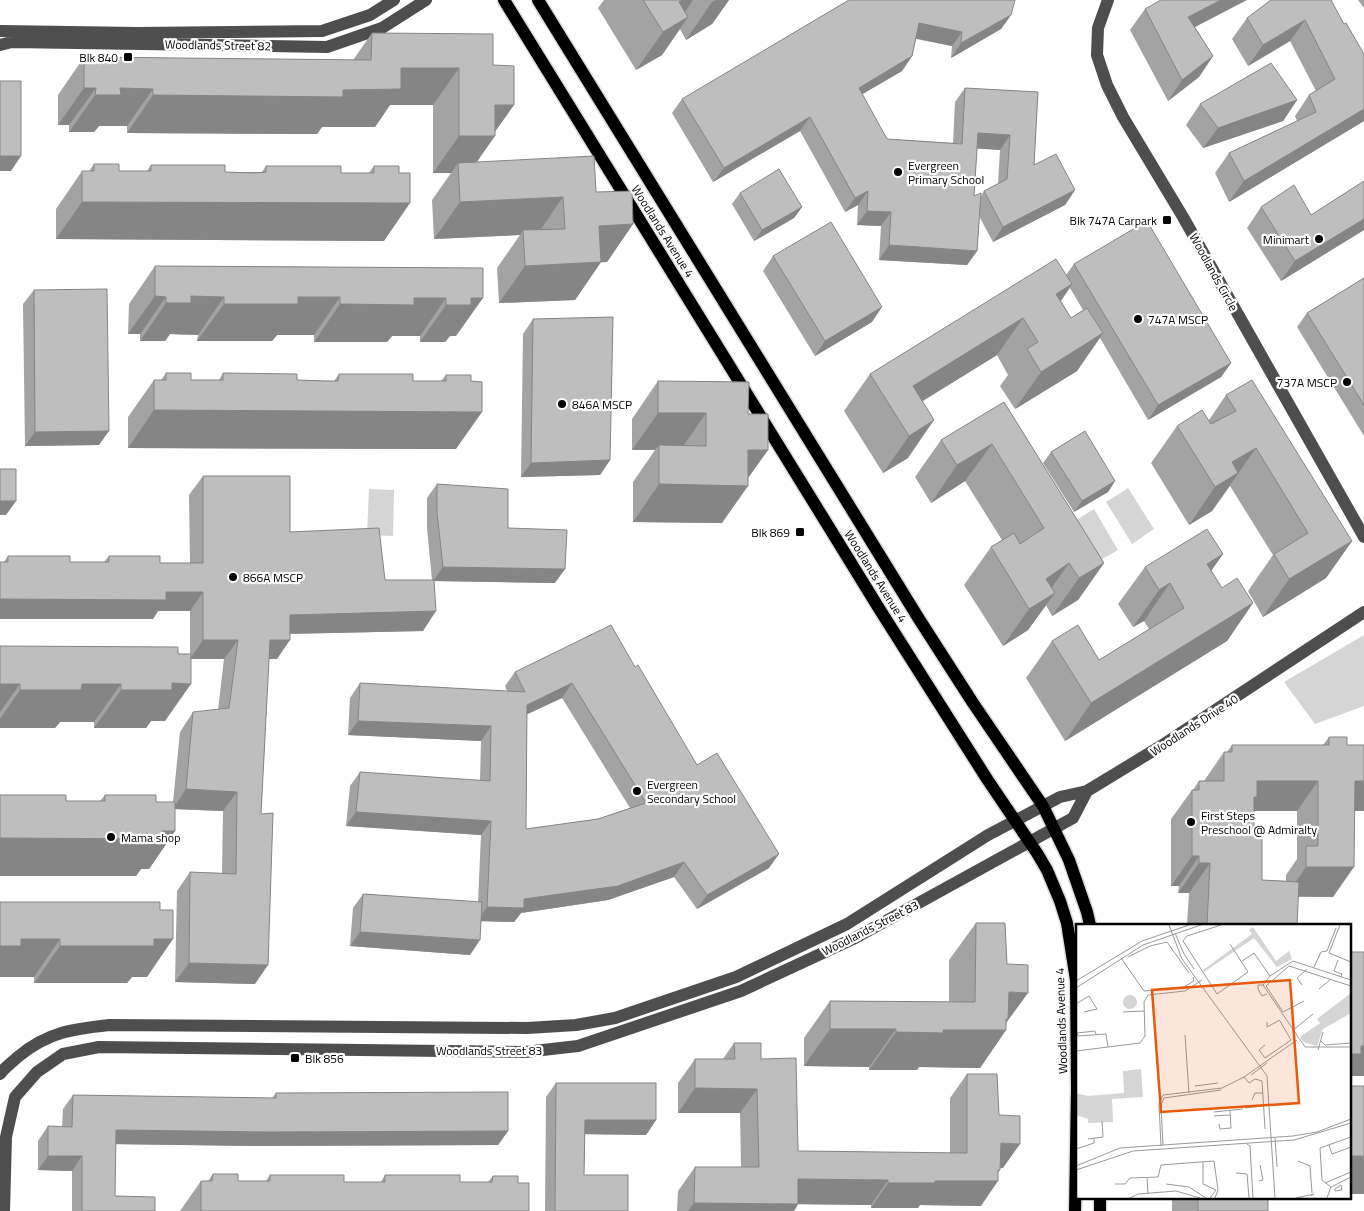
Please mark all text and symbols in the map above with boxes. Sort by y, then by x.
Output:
street label: Woodlands Street 82 [165,35,271,55]
place label: Blk 840 [79,48,118,67]
marker: Blk 840 [122,51,134,63]
place label: Evergreen Primary School [908,156,984,189]
marker: Evergreen Primary School [892,166,904,178]
street label: Woodlands Avenue 4 [627,181,699,281]
place label: Blk 747A Carpark [1070,211,1157,230]
marker: Blk 747A Carpark [1161,214,1173,226]
street label: Woodlands Circle [1185,230,1243,314]
place label: Minimart [1263,230,1310,249]
marker: Minimart [1313,233,1325,245]
place label: 747A MSCP [1148,310,1208,329]
marker: 747A MSCP [1132,313,1144,325]
place label: 737A MSCP [1277,373,1337,392]
marker: 737A MSCP [1341,376,1353,388]
place label: 846A MSCP [572,395,632,414]
marker: 846A MSCP [556,398,568,410]
place label: Blk 869 [751,523,790,542]
marker: Blk 869 [794,526,806,538]
street label: Woodlands Avenue 4 [840,526,912,626]
place label: 866A MSCP [243,568,303,587]
marker: 866A MSCP [227,571,239,583]
street label: Woodlands Drive 40 [1146,689,1242,761]
place label: Evergreen Secondary School [647,775,736,808]
marker: Evergreen Secondary School [631,785,643,797]
place label: First Steps Preschool @ Admiralty [1201,806,1317,839]
marker: First Steps Preschool @ Admiralty [1185,816,1197,828]
place label: Mama shop [121,828,180,847]
marker: Mama shop [105,831,117,843]
street label: Woodlands Street 83 [818,895,922,961]
inset map [1076,924,1352,1198]
street label: Woodlands Avenue 4 [1050,967,1072,1074]
street label: Woodlands Street 83 [436,1041,542,1060]
place label: Blk 856 [305,1049,344,1068]
marker: Blk 856 [289,1052,301,1064]

